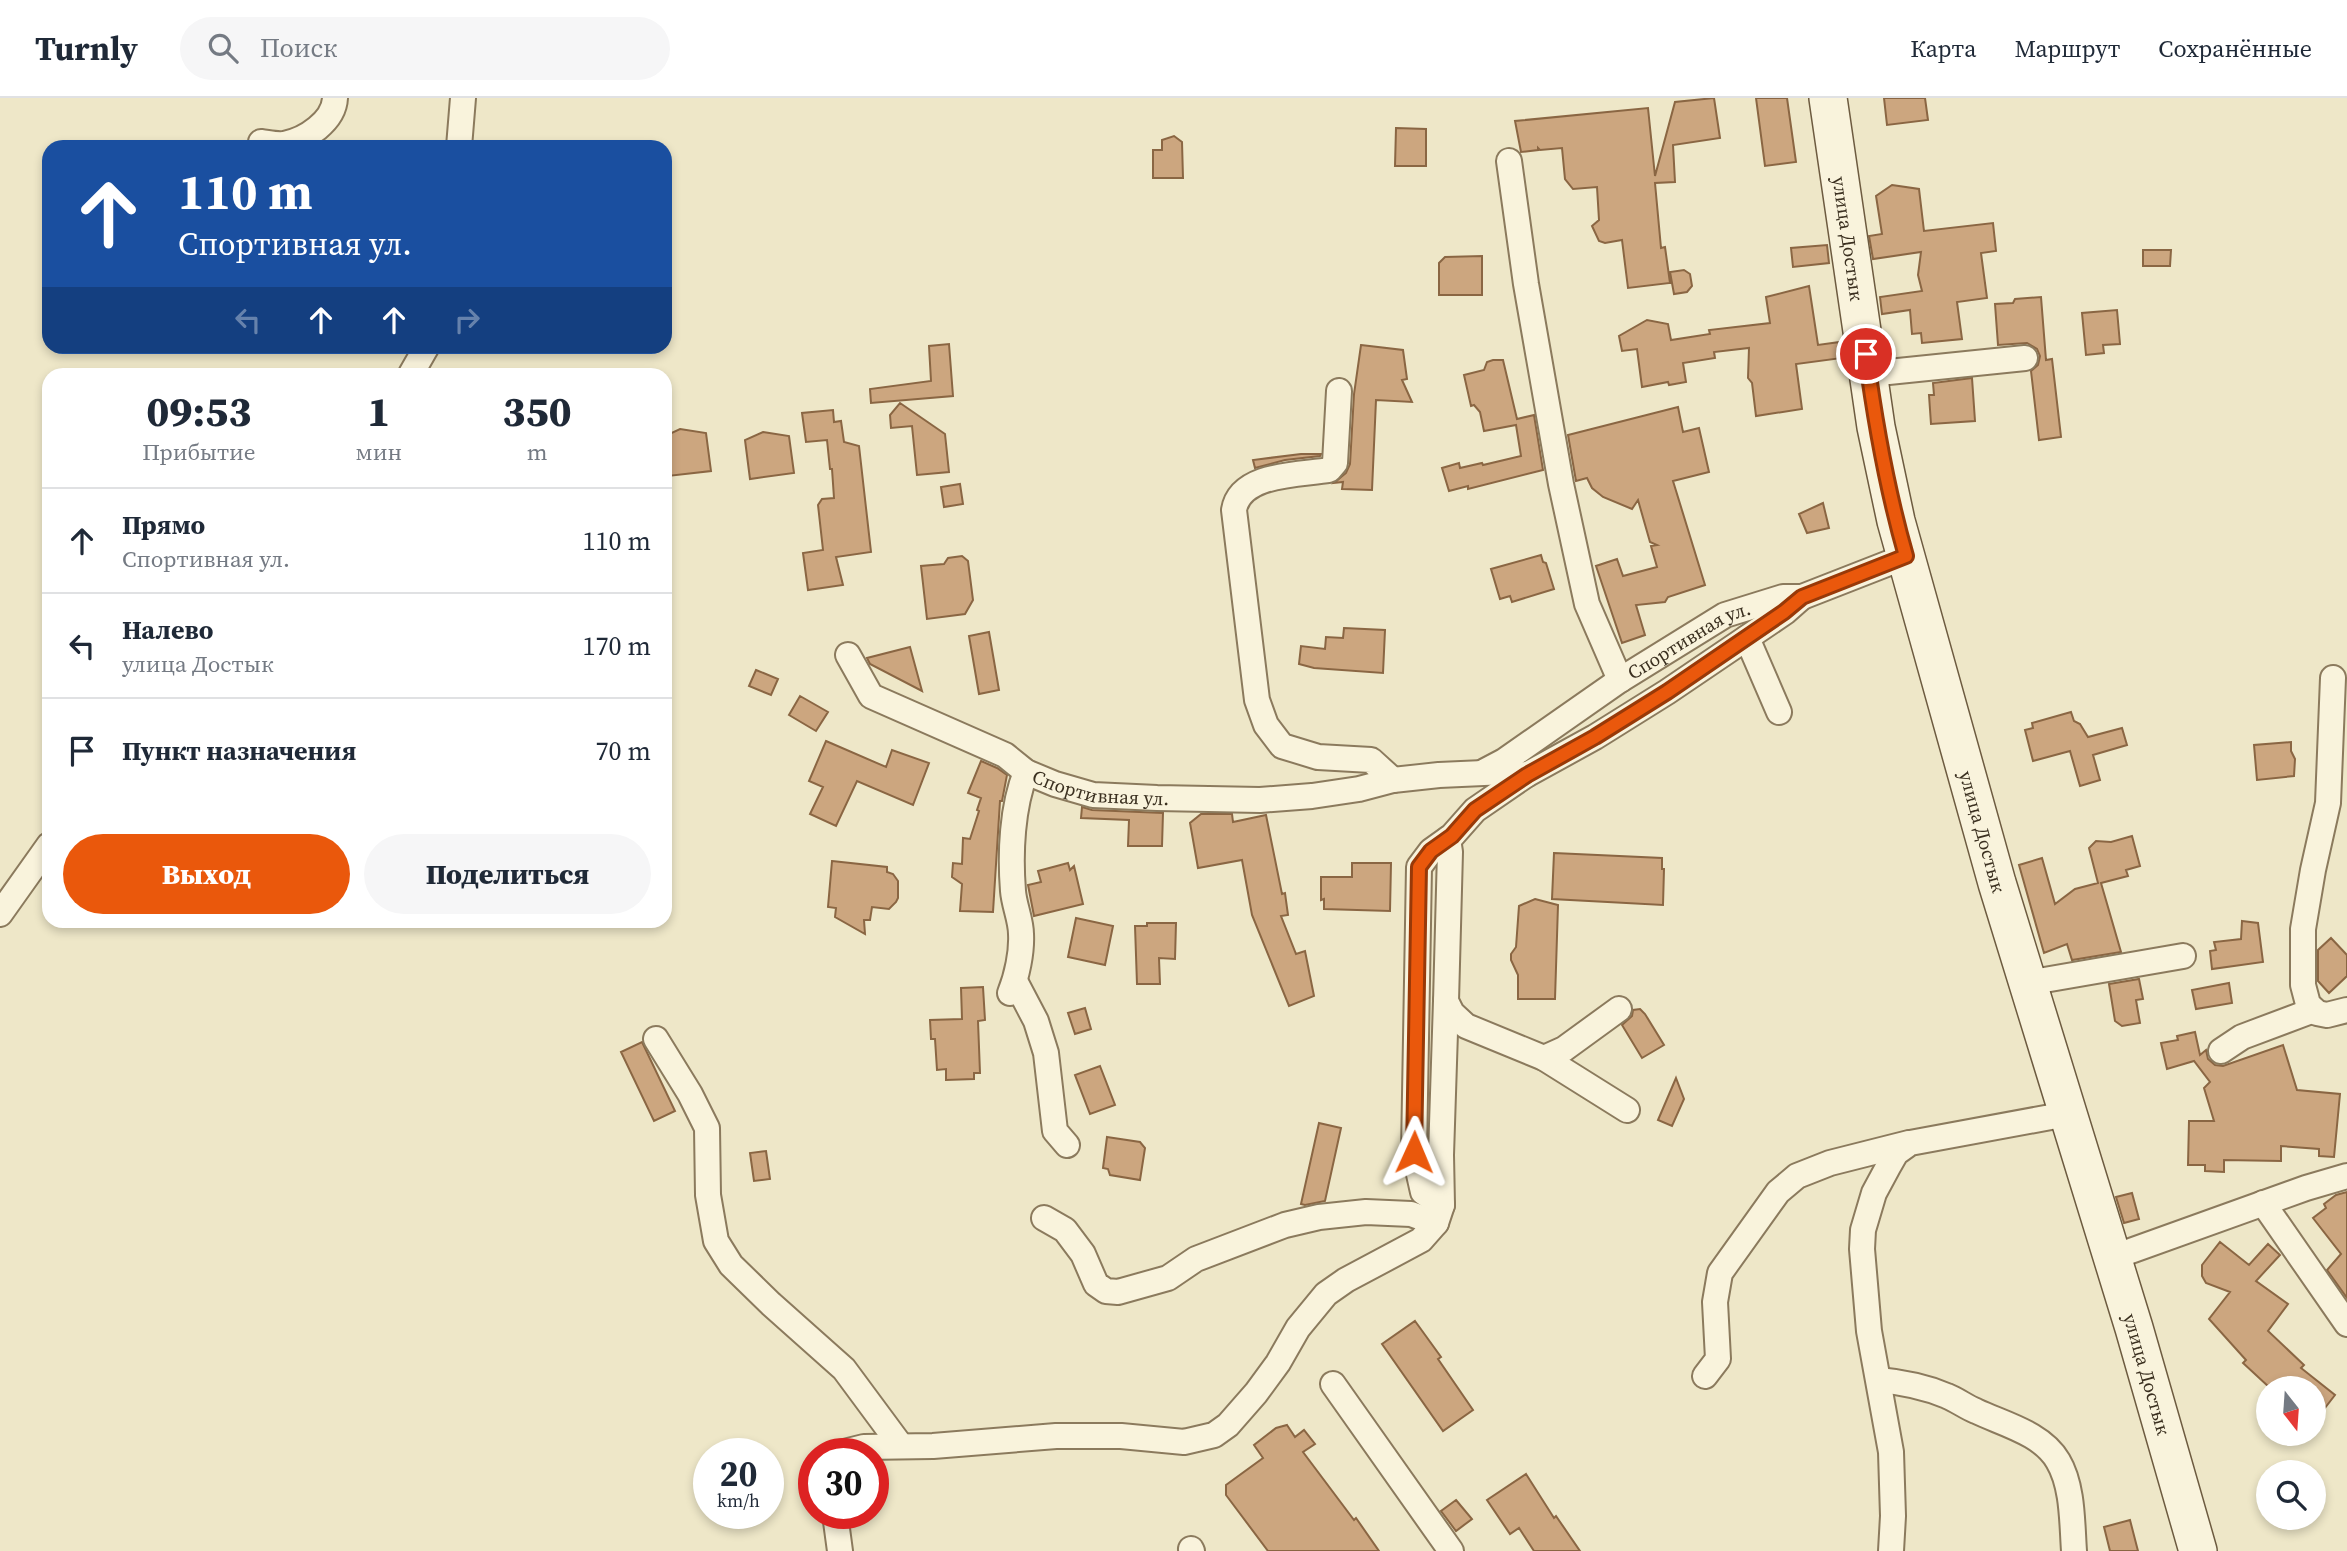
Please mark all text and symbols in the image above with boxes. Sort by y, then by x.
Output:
search box [180,17,670,80]
text: Turnly [35,26,138,71]
icon: search [204,29,242,67]
text: Поиск [260,30,337,66]
text: Карта [1910,32,1976,65]
text: Маршрут [2014,32,2120,65]
text: Сохранённые [2158,32,2312,65]
text: 110 m [178,158,313,225]
icon: ahead [63,168,154,259]
street label: улица Достык [1827,175,1870,303]
text: Спортивная ул. [178,222,412,266]
icon: left [229,301,267,339]
icon: ahead [302,301,340,339]
icon: ahead [375,301,413,339]
icon: right [448,301,486,339]
pin [1836,324,1896,384]
icon: arrive [1847,335,1885,373]
text: 09:53 [146,382,251,440]
text: 1 [367,382,390,440]
text: 350 [502,382,572,440]
text: Прибытие [142,436,255,468]
text: мин [356,436,402,468]
text: m [527,436,547,468]
text: Прямо [122,507,205,543]
icon: ahead [63,522,101,560]
text: 110 m [583,523,651,559]
text: Спортивная ул. [122,543,290,575]
street label: Спортивная ул. [1622,595,1754,685]
text: Налево [122,612,213,648]
icon: left [63,627,101,665]
text: 170 m [583,628,651,664]
text: улица Достык [122,648,274,680]
icon: arrive [63,732,101,770]
text: Пункт назначения [122,733,356,769]
text: 70 m [596,733,651,769]
street label: Спортивная ул. [1029,763,1169,811]
street label: улица Достык [1953,768,2012,896]
button: Выход [63,834,350,914]
button: Поделиться [364,834,651,914]
position arrow [1377,1115,1451,1189]
street label: улица Достык [2117,1310,2177,1438]
north arrow [2256,1376,2326,1446]
map controls [2256,1376,2326,1530]
speed limit sign: 30 [798,1438,889,1529]
text: 20 [720,1450,757,1498]
button: search [2256,1460,2326,1530]
text: km/h [717,1488,760,1513]

